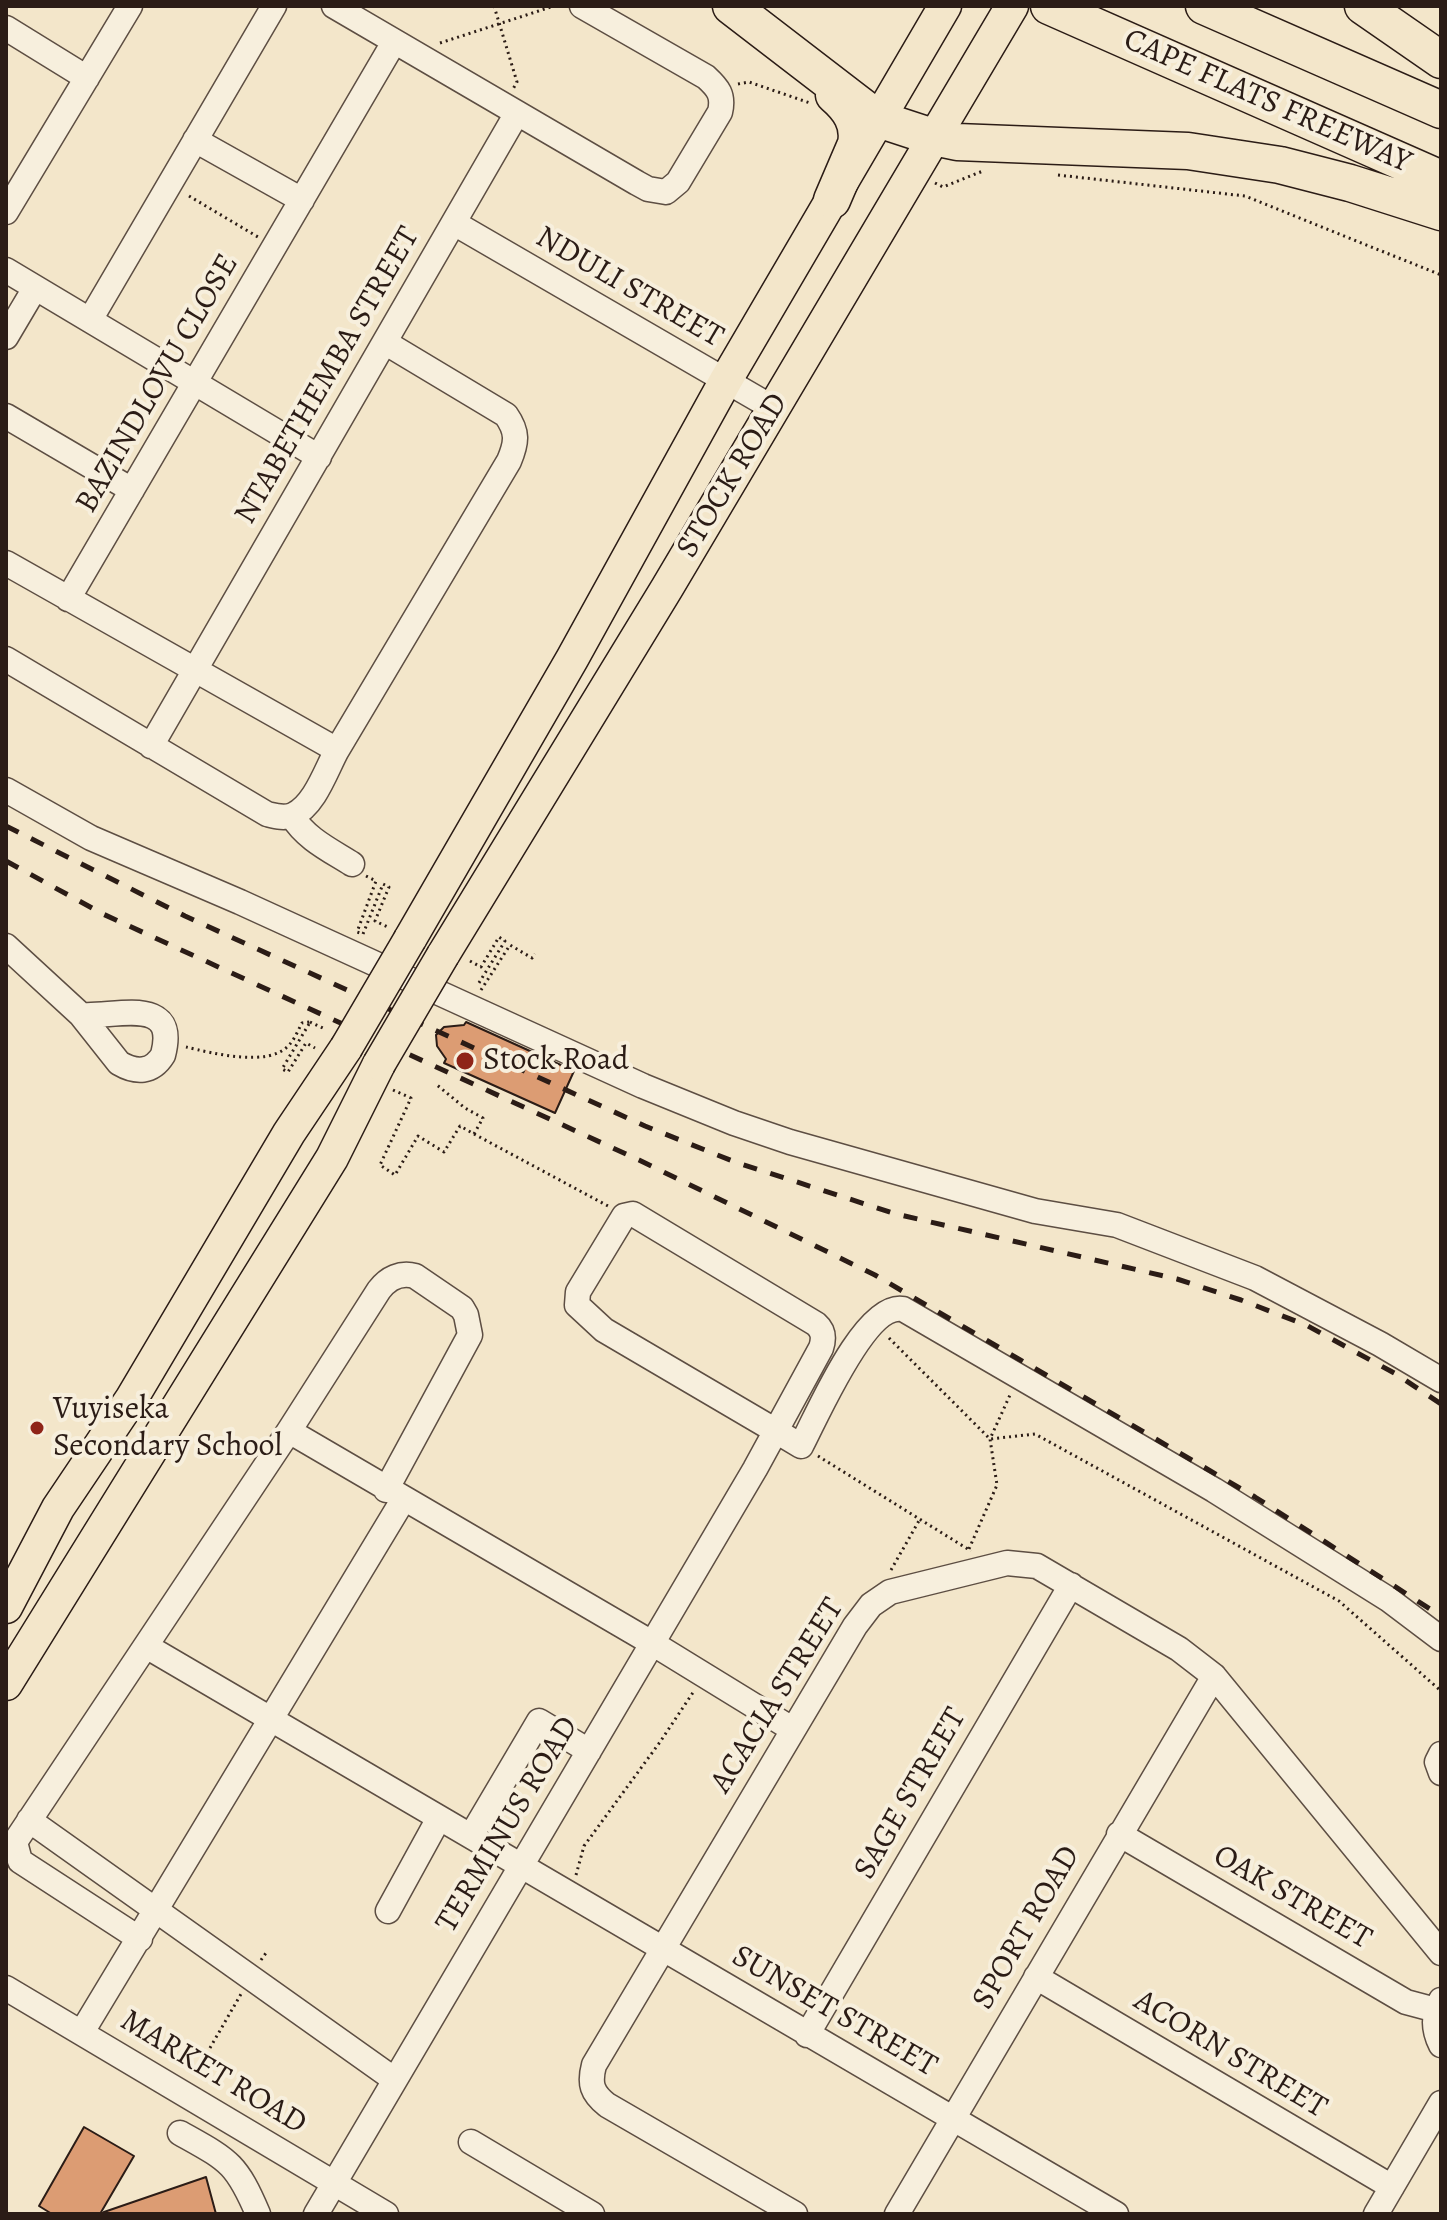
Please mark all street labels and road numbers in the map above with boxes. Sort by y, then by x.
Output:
street label: CAPE FLATS FREEWAY [1117,21,1417,183]
street label: NDULI STREET [528,219,730,357]
street label: NTABETHEMBA STREET [227,221,429,531]
street label: BAZINDLOVU CLOSE [68,248,248,520]
street label: STOCK ROAD [669,387,797,565]
street label: ACACIA STREET [703,1592,853,1800]
street label: SAGE STREET [847,1702,975,1886]
street label: TERMINUS ROAD [428,1710,588,1940]
street label: OAK STREET [1206,1837,1378,1959]
street label: SPORT ROAD [965,1839,1089,2017]
street label: SUNSET STREET [724,1938,944,2086]
street label: ACORN STREET [1127,1982,1333,2128]
street label: MARKET ROAD [113,2002,313,2144]

